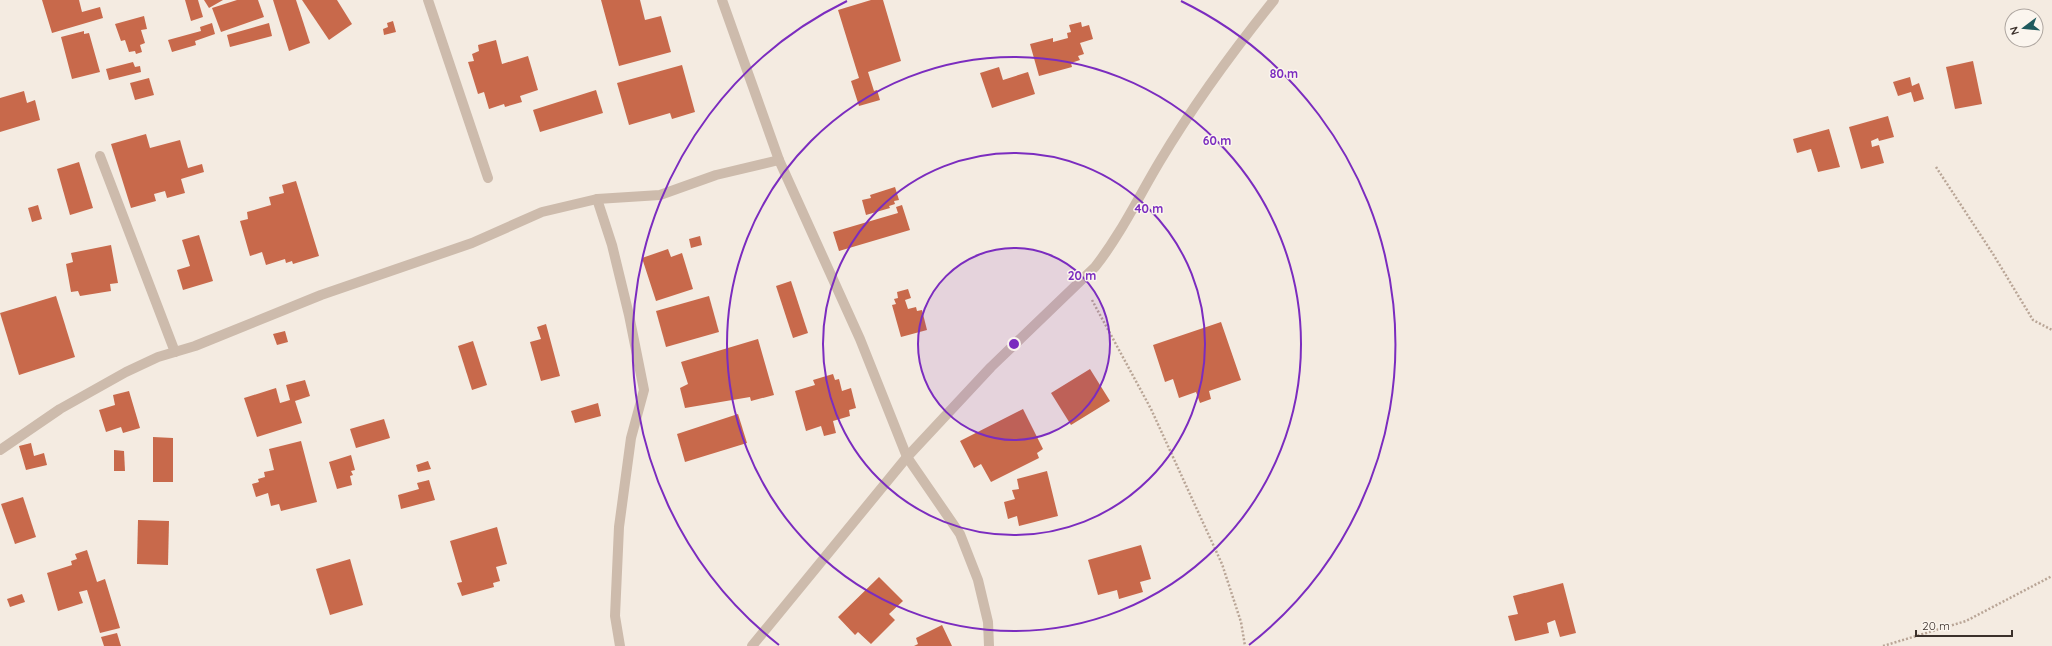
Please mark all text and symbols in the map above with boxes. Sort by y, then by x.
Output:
north arrow [2004,8,2044,48]
text: N [2007,25,2022,37]
text: 80 m [1270,66,1298,81]
text: 60 m [1203,133,1231,148]
text: 40 m [1135,201,1163,216]
text: 20 m [1068,268,1096,283]
centre of rings [1007,337,1021,351]
scale bar [1916,612,2012,638]
text: 20 m [1922,618,1950,633]

